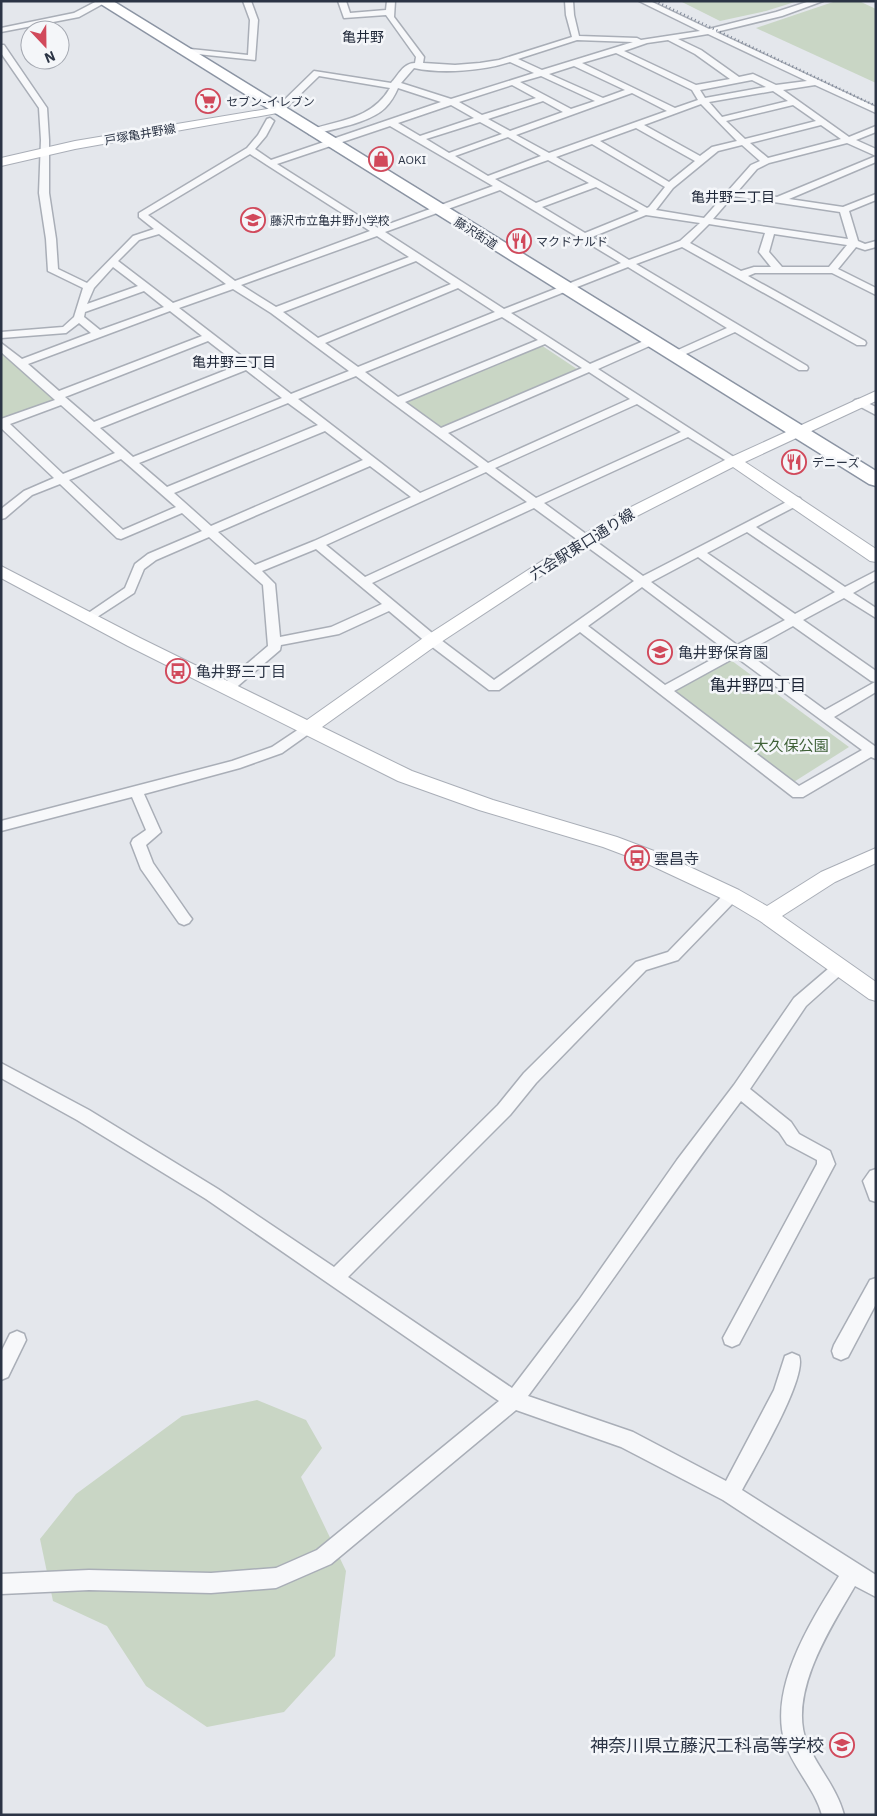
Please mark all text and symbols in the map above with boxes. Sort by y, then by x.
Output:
north arrow [20,20,70,70]
district label: 亀井野 [342,28,384,46]
text: N [42,47,58,67]
supermarket icon: セブン-イレブン [195,88,221,114]
place label: セブン-イレブン [226,94,315,109]
street label: 戸塚亀井野線 [103,120,177,148]
shop icon: AOKI [368,146,394,172]
place label: AOKI [398,152,427,167]
district label: 亀井野二丁目 [691,188,775,206]
school or university icon: 藤沢市立亀井野小学校 [240,207,266,233]
place label: 藤沢市立亀井野小学校 [270,213,390,228]
street label: 藤沢街道 [452,214,500,252]
restaurant icon: マクドナルド [506,228,532,254]
place label: マクドナルド [536,234,608,249]
district label: 亀井野三丁目 [192,353,276,371]
restaurant icon: デニーズ [781,449,807,475]
place label: デニーズ [812,455,859,470]
street label: 六会駅東口通り線 [526,504,638,584]
school or university icon: 亀井野保育園 [647,639,673,665]
place label: 亀井野保育園 [678,643,768,662]
bus stop icon: 亀井野三丁目 [165,658,191,684]
place label: 亀井野三丁目 [196,662,286,681]
district label: 亀井野四丁目 [710,675,806,695]
park label: 大久保公園 [753,736,829,755]
bus stop icon: 雲昌寺 [624,845,650,871]
place label: 雲昌寺 [654,849,699,868]
school or university icon: 神奈川県立藤沢工科高等学校 [829,1732,855,1758]
place label: 神奈川県立藤沢工科高等学校 [590,1734,824,1757]

